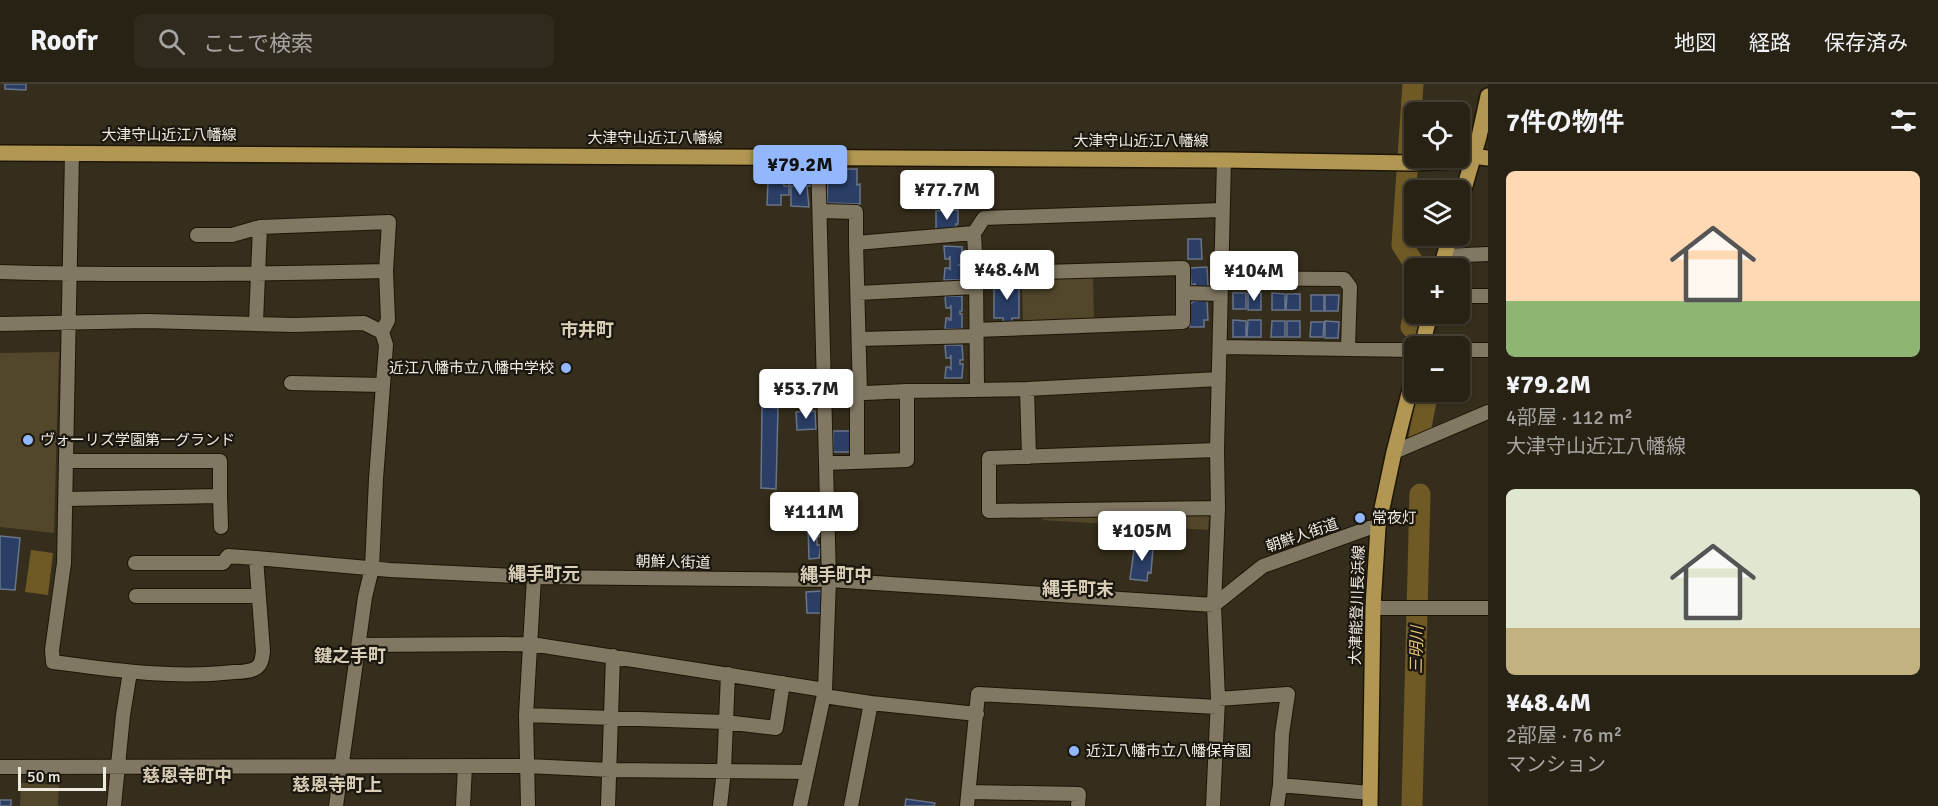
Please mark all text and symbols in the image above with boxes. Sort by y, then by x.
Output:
search box [134,14,554,68]
text: Roofr [30,24,98,58]
icon: search [155,25,188,58]
text: ここで検索 [203,30,313,57]
text: 地図 [1674,30,1716,56]
text: 経路 [1749,30,1791,56]
text: 保存済み [1824,30,1908,56]
map controls [1404,102,1470,402]
button: locate [1404,102,1470,168]
icon: filters [1887,104,1920,137]
text: 7件の物件 [1506,107,1624,139]
street label: 大津守山近江八幡線 [101,126,237,144]
street label: 大津守山近江八幡線 [587,129,723,147]
street label: 大津守山近江八幡線 [1073,132,1209,150]
pin: ¥79.2M [751,145,849,196]
text: ¥79.2M [767,152,833,177]
pin: ¥77.7M [898,170,996,221]
text: ¥77.7M [914,177,980,202]
button: layers [1404,180,1470,246]
icon: home [1659,210,1767,318]
pin: ¥48.4M [958,250,1056,301]
pin: ¥104M [1212,251,1296,302]
text: ¥48.4M [974,257,1040,282]
text: ¥104M [1224,258,1284,283]
button: + [1404,258,1470,324]
district label: 市井町 [560,319,614,341]
button: − [1404,336,1470,402]
place label: 近江八幡市立八幡中学校 [389,359,554,377]
marker: 近江八幡市立八幡中学校 [559,361,573,375]
pin: ¥53.7M [757,369,855,420]
text: ¥79.2M [1506,369,1591,401]
text: ¥53.7M [773,376,839,401]
text: 4部屋 · 112 m² [1506,405,1633,430]
place label: ヴォーリズ学園第一グランド [40,431,235,449]
marker: ヴォーリズ学園第一グランド [21,433,35,447]
text: 大津守山近江八幡線 [1506,434,1686,459]
pin: ¥111M [772,492,856,543]
text: ¥111M [784,499,844,524]
place label: 常夜灯 [1372,509,1417,527]
pin: ¥105M [1100,511,1184,562]
marker: 常夜灯 [1353,511,1367,525]
street label: 朝鮮人街道 [1264,514,1340,556]
text: ¥105M [1112,518,1172,543]
icon: home [1659,528,1767,636]
street label: 大津能登川長浜線 [1346,545,1368,665]
street label: 朝鮮人街道 [635,552,711,572]
district label: 縄手町元 [508,563,580,585]
district label: 縄手町中 [800,564,872,586]
district label: 縄手町末 [1042,578,1114,600]
water label: 三明川 [1407,624,1427,674]
district label: 鍵之手町 [314,645,386,667]
text: ¥48.4M [1506,687,1591,719]
text: 2部屋 · 76 m² [1506,723,1622,748]
place label: 近江八幡市立八幡保育園 [1086,742,1251,760]
marker: 近江八幡市立八幡保育園 [1067,744,1081,758]
text: マンション [1506,752,1606,777]
scale bar [18,764,106,792]
district label: 慈恩寺町中 [142,765,232,787]
text: 50 m [27,767,61,787]
district label: 慈恩寺町上 [292,774,382,796]

